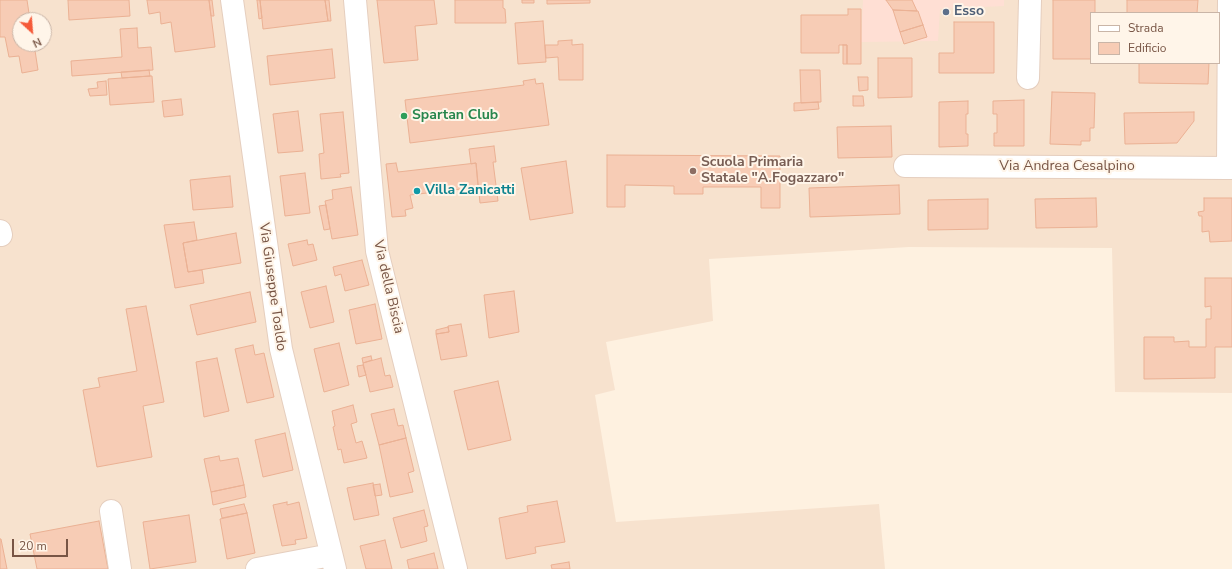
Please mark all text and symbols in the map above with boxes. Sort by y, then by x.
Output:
place label: Esso [954,4,984,20]
marker: Esso [941,7,951,17]
north arrow [12,12,52,52]
legend [1090,12,1220,64]
text: Strada [1128,20,1164,36]
text: N [30,34,44,51]
text: Edificio [1128,40,1166,56]
place label: Spartan Club [412,108,498,124]
marker: Spartan Club [399,111,409,121]
place label: Scuola Primaria Statale "A.Fogazzaro" [701,155,844,188]
street label: Via Andrea Cesalpino [999,159,1135,175]
marker: Scuola Primaria Statale "A.Fogazzaro" [688,166,698,176]
place label: Villa Zanicatti [425,183,515,199]
marker: Villa Zanicatti [412,186,422,196]
street label: Via Giuseppe Toaldo [255,222,289,352]
street label: Via della Biscia [369,239,407,335]
scale bar [14,531,70,557]
text: 20 m [19,538,47,554]

